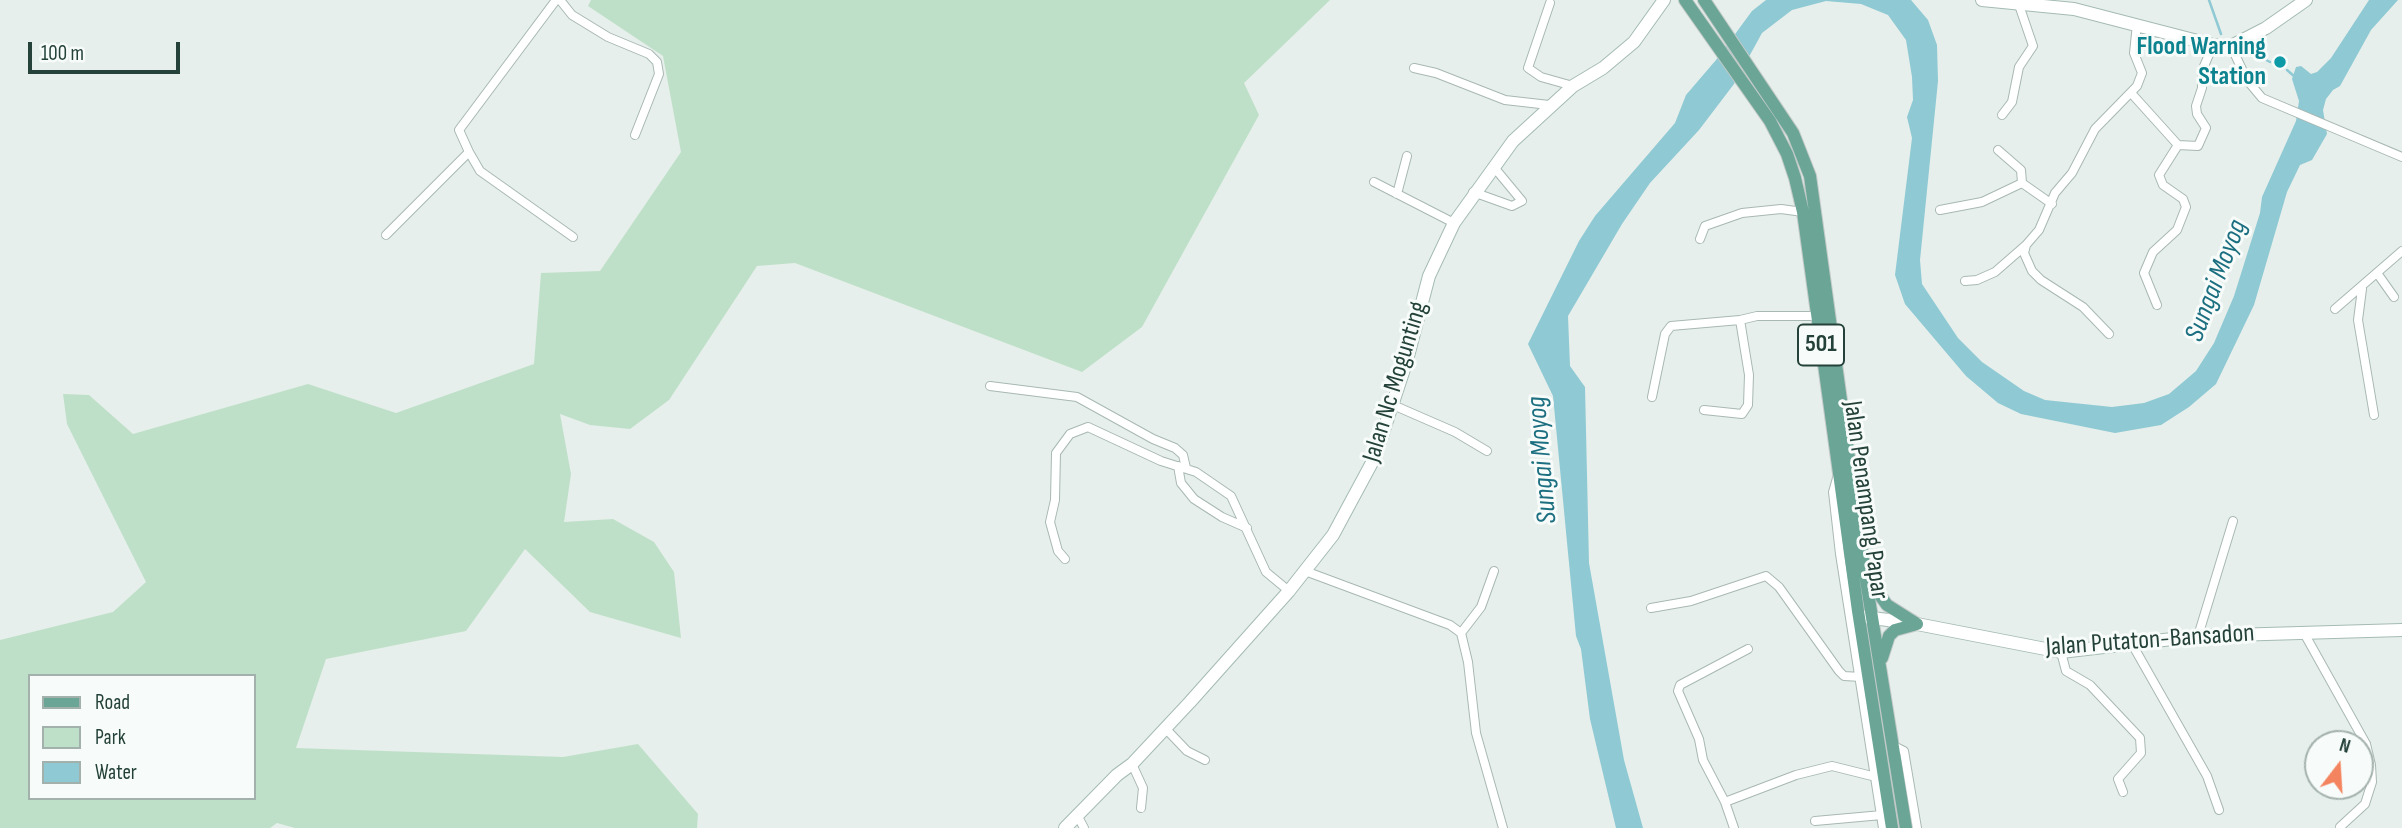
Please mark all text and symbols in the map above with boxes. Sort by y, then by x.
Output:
scale bar [32,28,184,72]
place label: Flood Warning Station [2137,31,2266,92]
text: 100 m [41,41,84,66]
marker: Flood Warning Station [2272,54,2288,70]
water label: Sungai Moyog [2178,215,2256,347]
street label: Jalan Nc Mogunting [1357,298,1435,466]
road number: 501 [1798,324,1844,366]
water label: Sungai Moyog [1521,395,1565,525]
street label: Jalan Penampang Papar [1836,399,1894,601]
street label: Jalan Putaton-Bansadon [2045,618,2255,664]
legend [28,674,256,800]
text: Road [95,690,130,715]
text: Park [95,725,126,750]
north arrow [2304,730,2374,800]
text: N [2336,734,2353,759]
text: Water [95,760,137,785]

